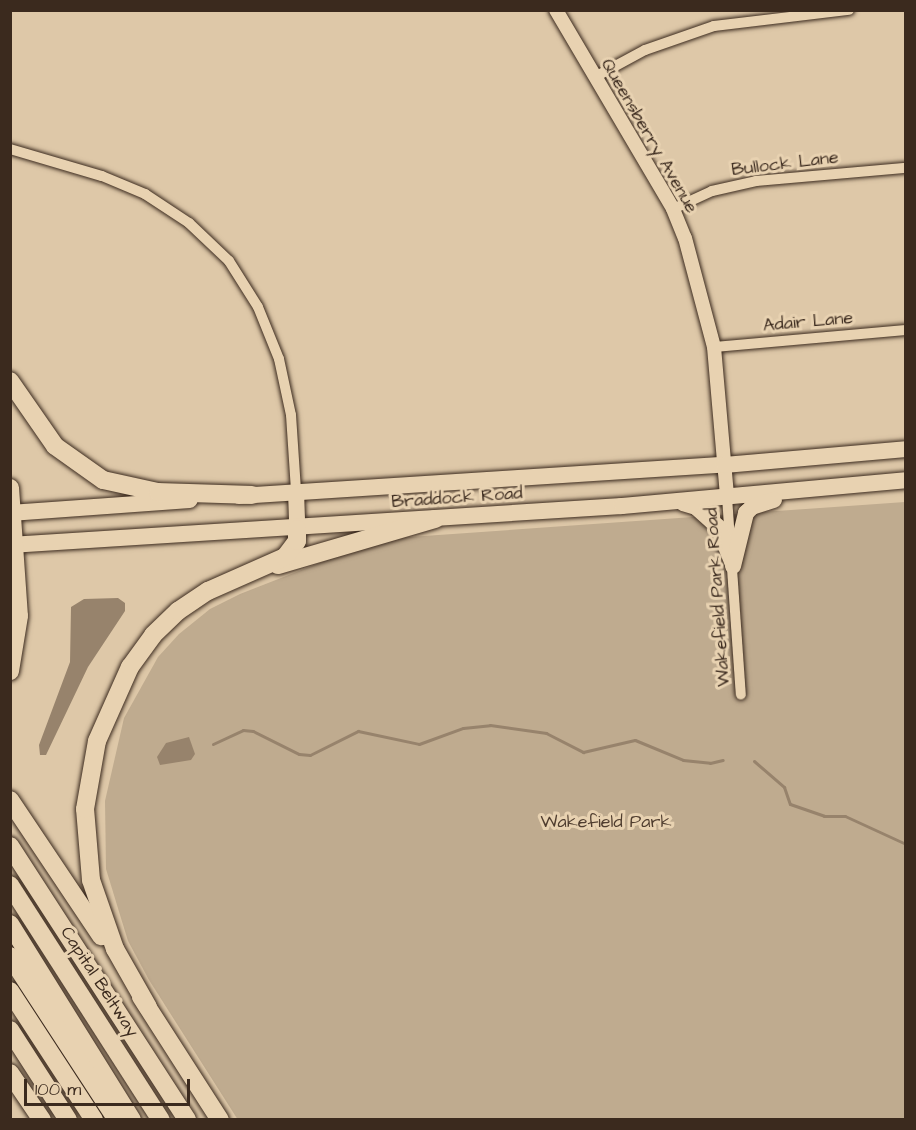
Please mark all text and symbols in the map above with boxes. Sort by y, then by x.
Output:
street label: Queensberry Avenue [596,55,702,217]
street label: Bullock Lane [730,147,840,181]
street label: Adair Lane [762,307,854,337]
street label: Braddock Road [391,483,523,513]
street label: Wakefield Park Road [701,507,735,687]
park label: Wakefield Park [541,811,671,833]
street label: Capital Beltway [55,923,143,1041]
scale bar [27,1067,194,1105]
text: 100 m [35,1077,81,1102]

